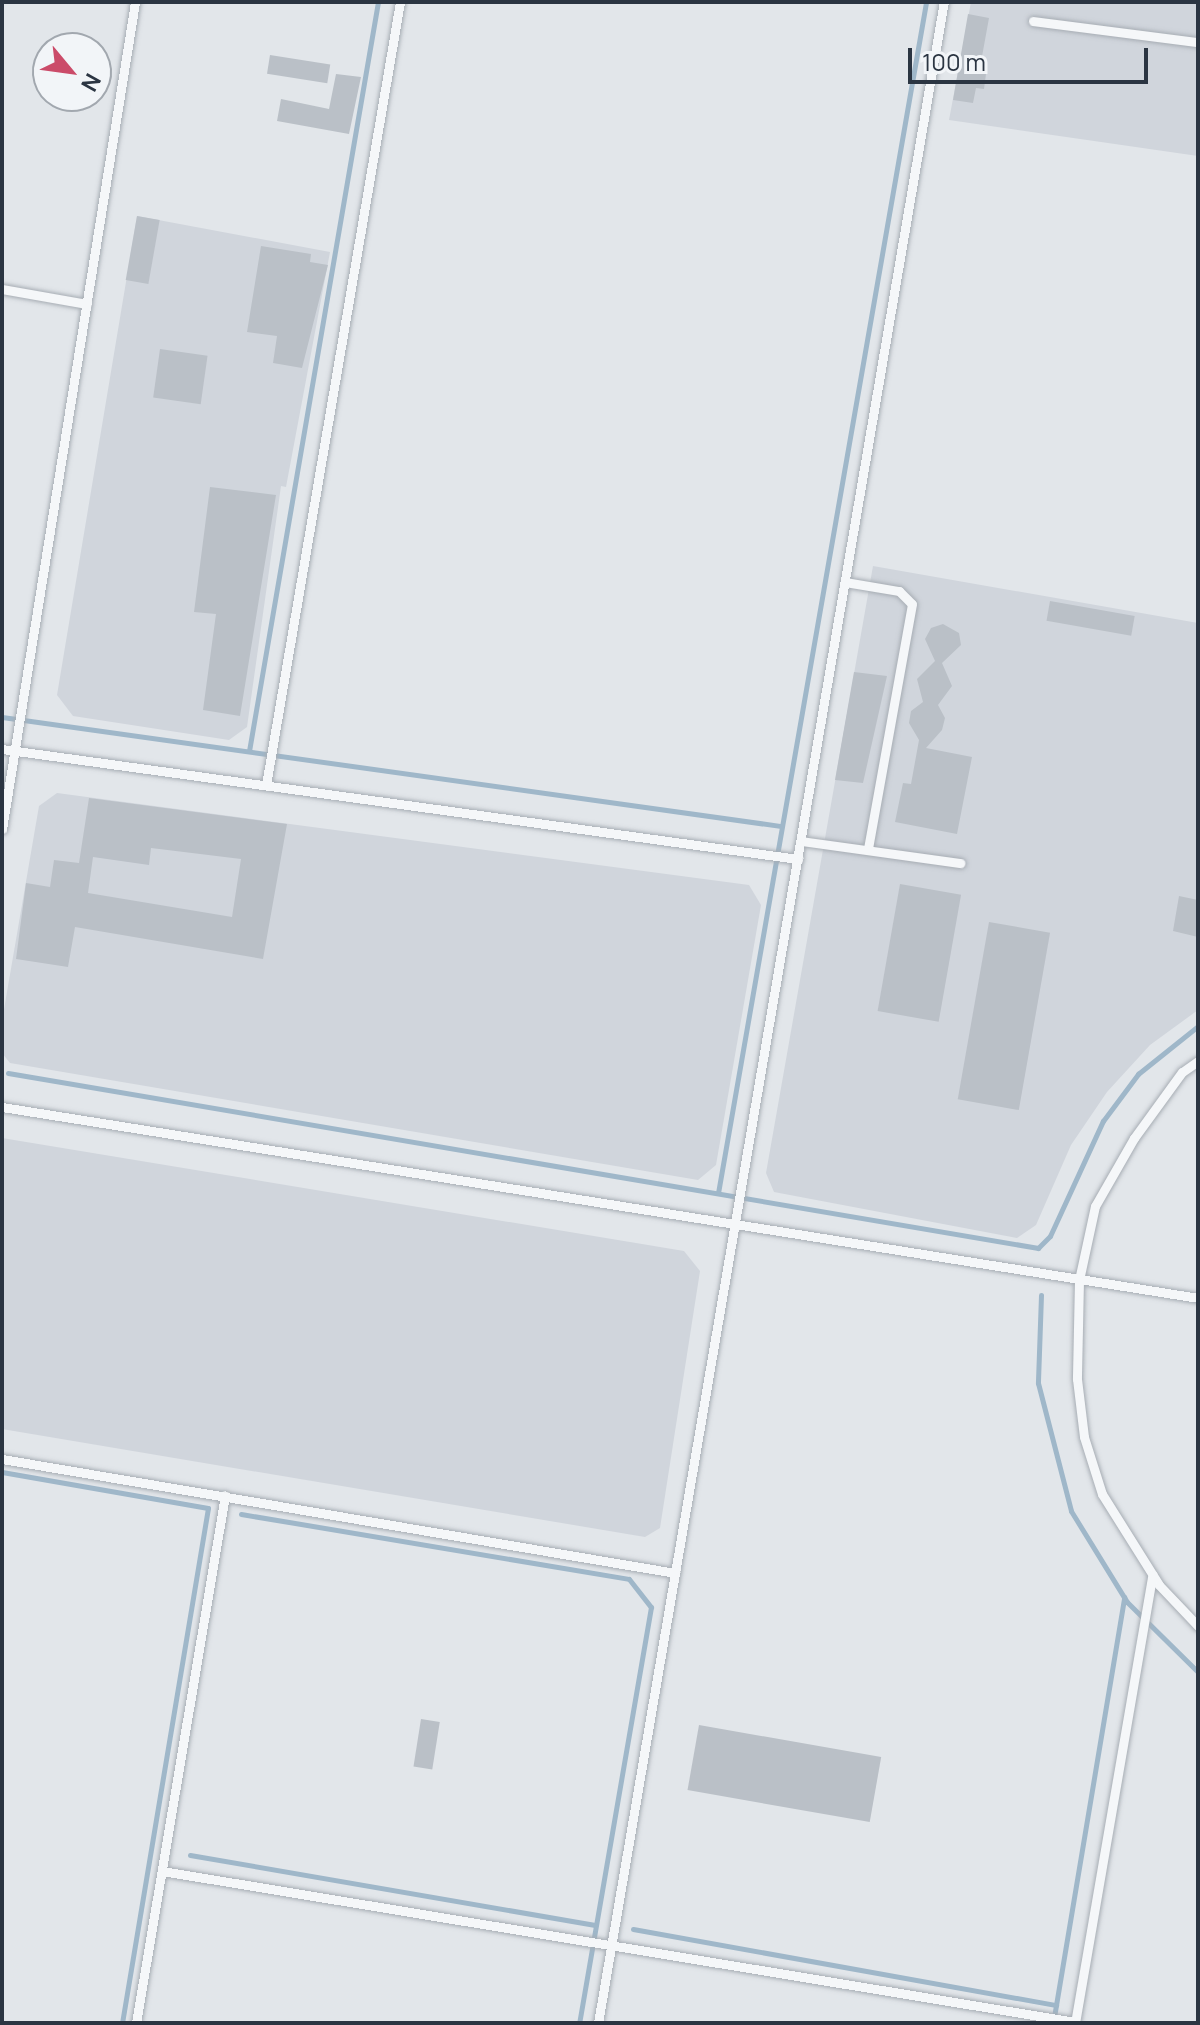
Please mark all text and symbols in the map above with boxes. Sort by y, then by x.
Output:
north arrow [32,32,112,112]
scale bar [912,32,1152,82]
text: 100 m [922,45,986,78]
text: N [74,68,108,97]

